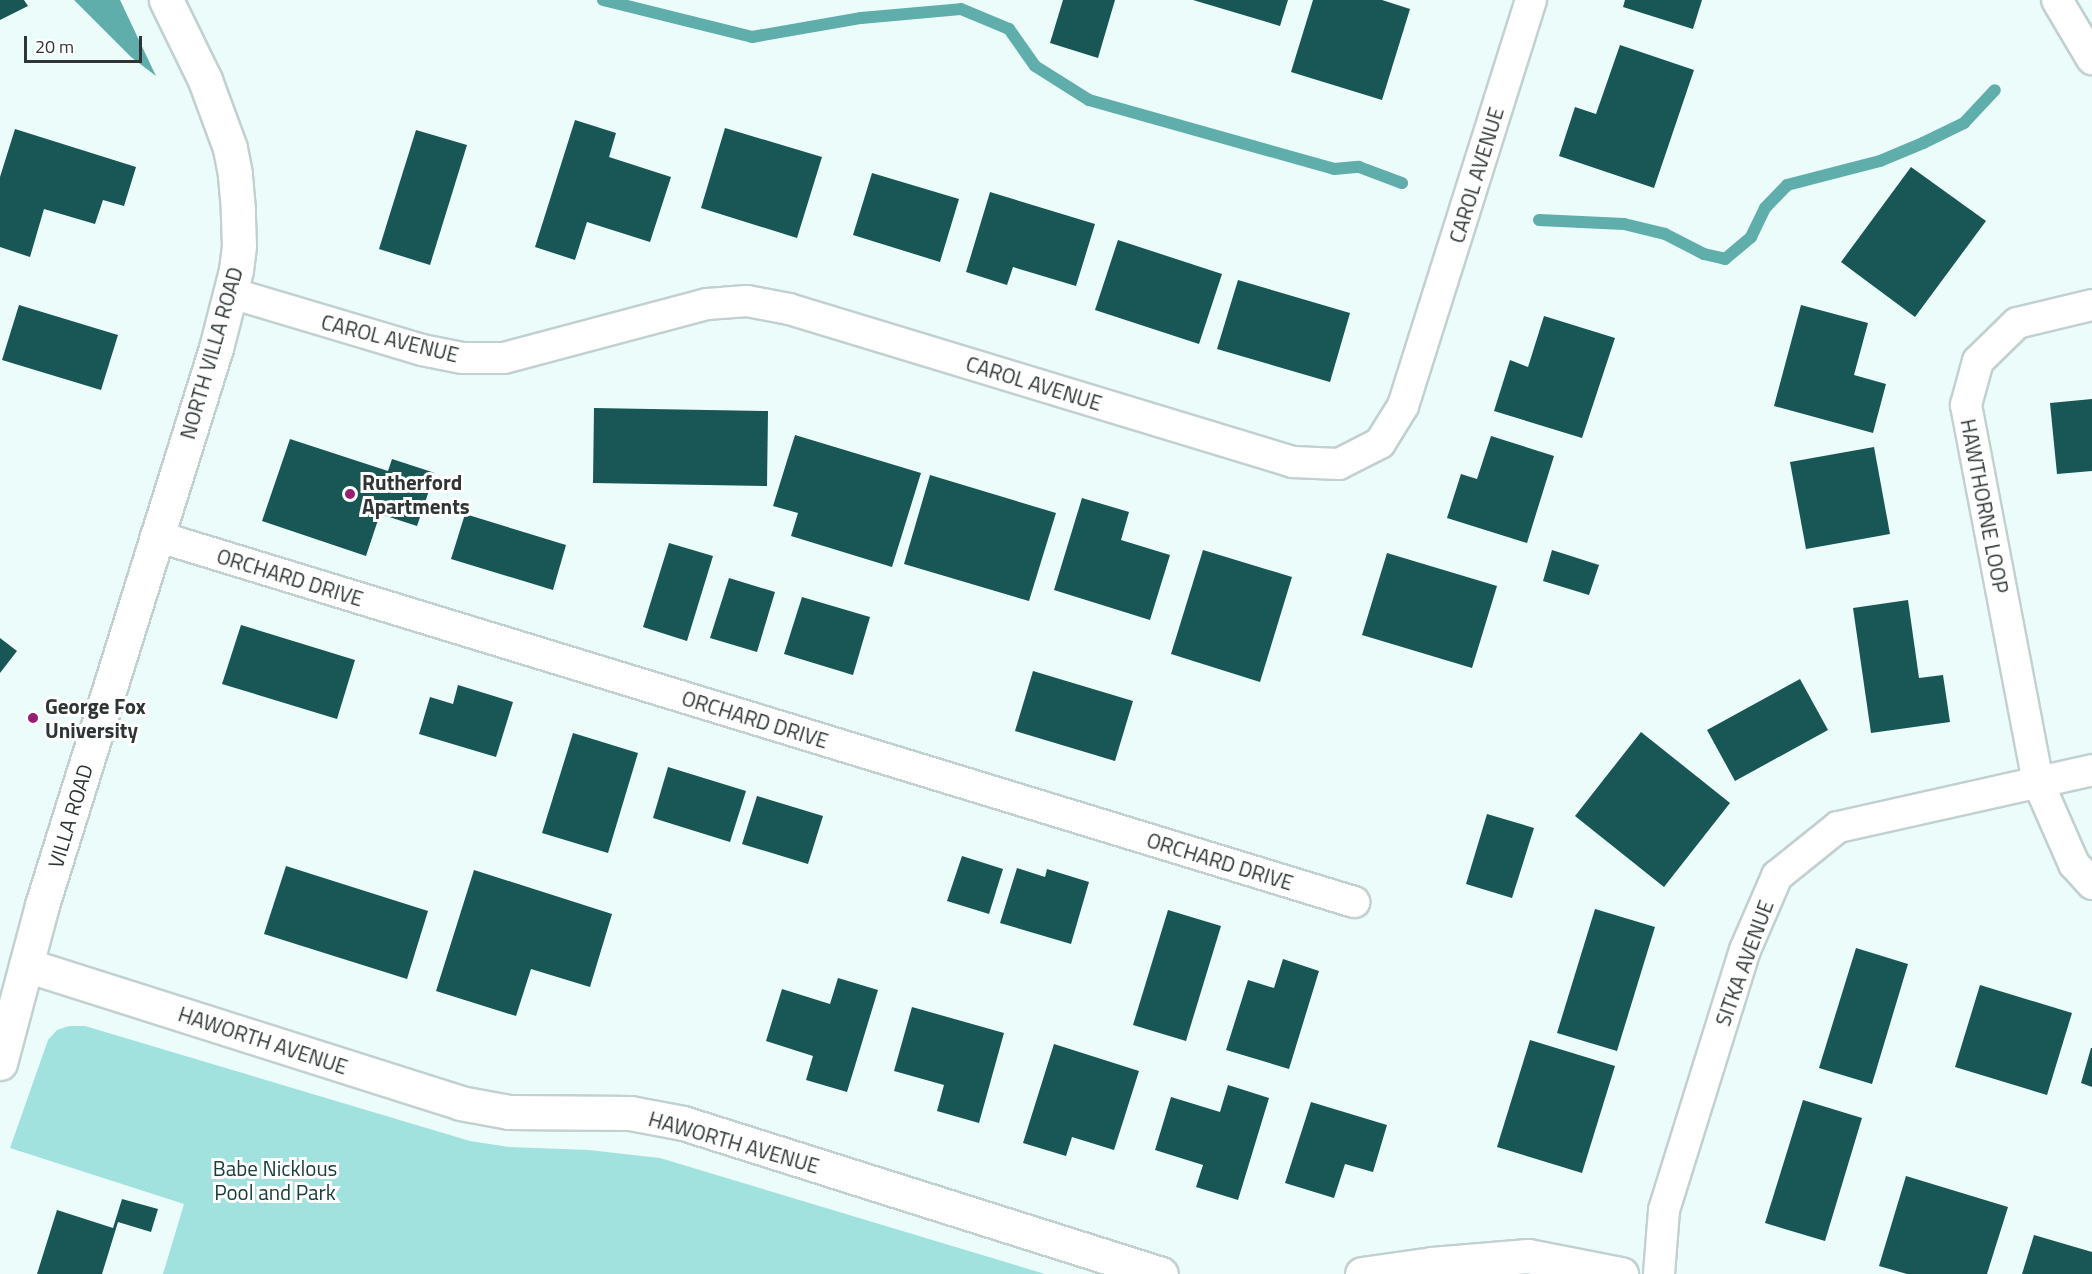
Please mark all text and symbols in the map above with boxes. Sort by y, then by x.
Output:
scale bar [27,24,146,62]
text: 20 m [35,33,74,60]
street label: CAROL AVENUE [1443,104,1509,246]
street label: NORTH VILLA ROAD [174,264,248,442]
street label: CAROL AVENUE [319,309,461,367]
street label: CAROL AVENUE [963,350,1105,416]
street label: HAWTHORNE LOOP [1956,417,2014,595]
place label: Rutherford Apartments [362,469,470,519]
marker: Rutherford Apartments [343,487,357,501]
street label: ORCHARD DRIVE [214,543,366,611]
street label: ORCHARD DRIVE [679,685,831,753]
place label: George Fox University [45,693,146,743]
marker: George Fox University [26,711,40,725]
street label: VILLA ROAD [42,761,98,871]
street label: ORCHARD DRIVE [1144,827,1296,895]
street label: SITKA AVENUE [1710,897,1778,1029]
street label: HAWORTH AVENUE [175,1001,351,1079]
street label: HAWORTH AVENUE [646,1106,822,1178]
park label: Babe Nicklous Pool and Park [213,1155,337,1205]

